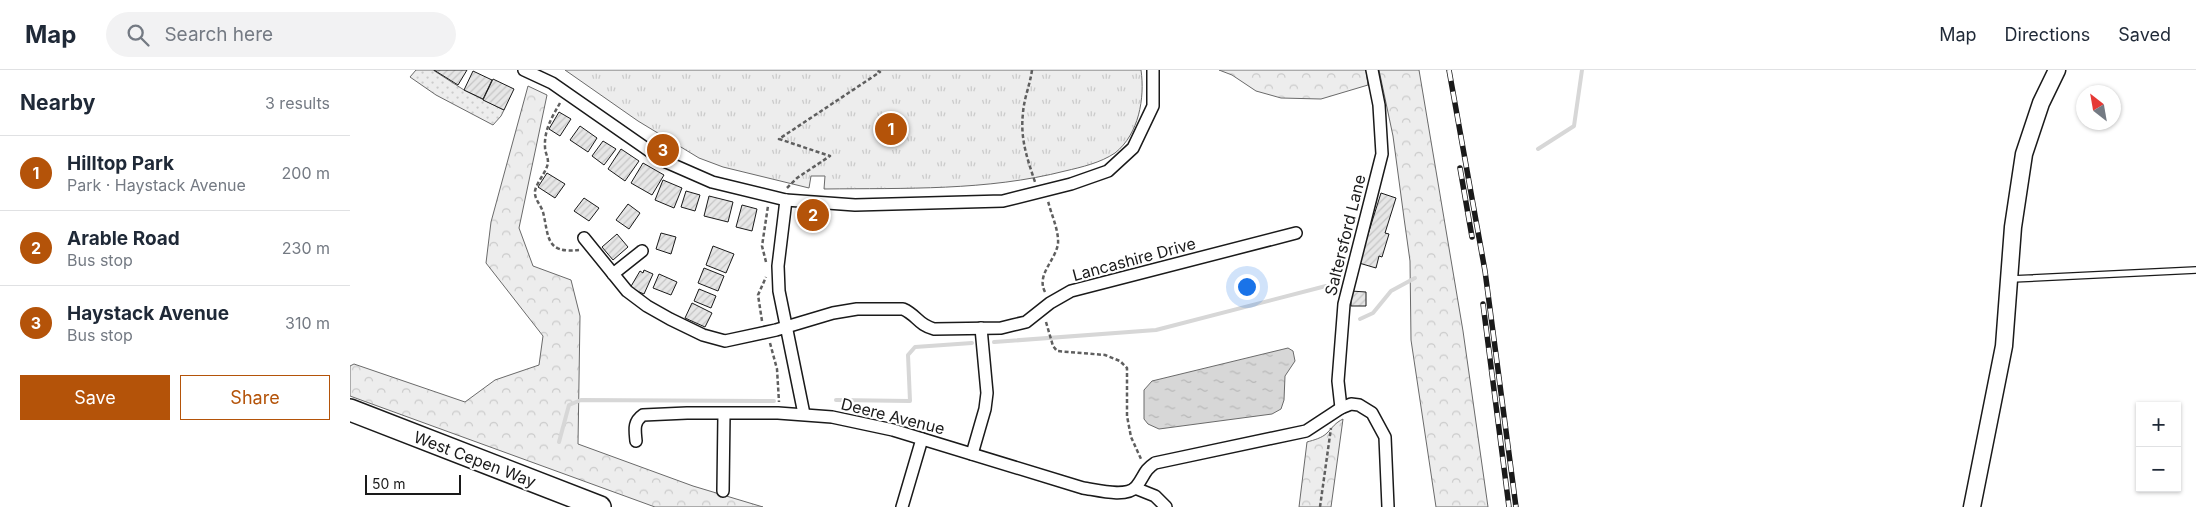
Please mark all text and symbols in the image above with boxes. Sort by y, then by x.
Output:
search box [106,12,456,57]
text: Map [25,20,76,49]
icon: search [124,21,152,49]
text: Search here [164,23,273,46]
text: Map [1939,24,1977,45]
text: Directions [2005,24,2090,45]
text: Saved [2118,24,2171,45]
north arrow [2076,85,2121,130]
text: Nearby [20,90,95,115]
text: 3 results [265,93,330,113]
pin: 1 [875,110,907,148]
pin: 3 [647,131,679,169]
text: Hilltop Park [67,152,174,175]
text: 1 [33,163,39,183]
text: 200 m [282,163,330,183]
street label: Saltersford Lane [1320,172,1370,298]
text: Park · Haystack Avenue [67,175,246,195]
pin: 2 [797,196,829,234]
text: Arable Road [67,227,180,250]
street label: Lancashire Drive [1070,233,1198,285]
text: 2 [31,238,41,258]
text: 230 m [282,238,330,258]
text: Bus stop [67,250,133,270]
your location [1234,274,1260,300]
text: Haystack Avenue [67,302,229,325]
text: 3 [31,313,41,333]
text: 310 m [285,313,330,333]
text: Bus stop [67,325,133,345]
button: Save [20,375,170,420]
button: Share [180,375,330,420]
street label: Deere Avenue [839,393,947,439]
map controls [2136,402,2181,492]
button: + [2136,402,2181,447]
street label: West Cepen Way [411,427,539,491]
button: − [2136,447,2181,492]
scale bar [365,472,461,495]
text: 50 m [372,475,406,492]

